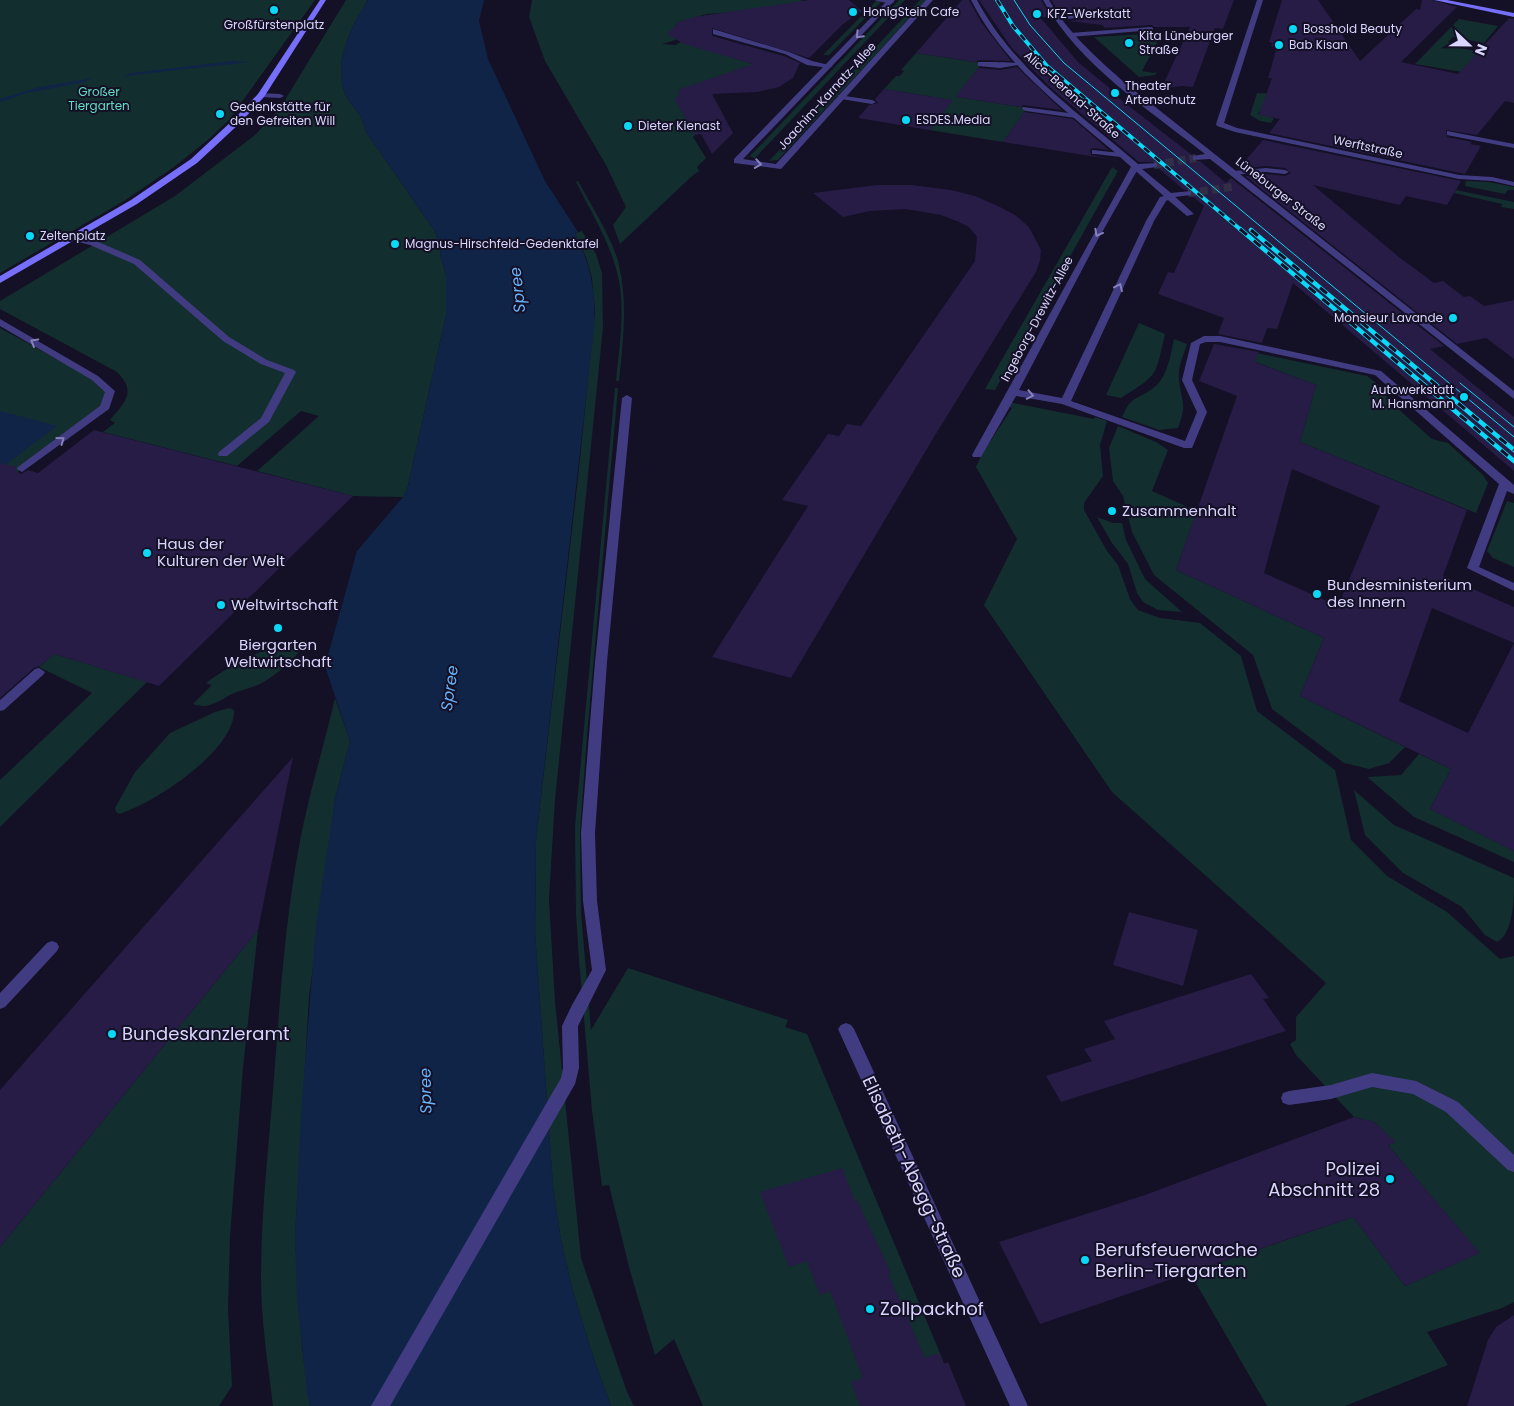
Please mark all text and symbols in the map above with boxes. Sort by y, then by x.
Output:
place label: HonigStein Cafe [863,3,959,20]
marker: Großfürstenplatz [268,4,280,16]
place label: KFZ-Werkstatt [1047,5,1131,22]
marker: HonigStein Cafe [847,6,859,18]
marker: KFZ-Werkstatt [1031,8,1043,20]
place label: Großfürstenplatz [224,16,324,33]
place label: Bosshold Beauty [1303,20,1402,37]
north arrow [1444,20,1494,70]
marker: Bosshold Beauty [1287,23,1299,35]
place label: Kita Lüneburger Straße [1139,27,1234,58]
one-way arrow [856,29,865,38]
place label: Bab Kisan [1289,36,1348,53]
marker: Kita Lüneburger Straße [1123,37,1135,49]
street label: Joachim-Karnatz-Allee [773,38,880,153]
marker: Bab Kisan [1273,39,1285,51]
text: N [1470,41,1492,58]
street label: Alice-Berend-Straße [1021,47,1124,142]
place label: Theater Artenschutz [1125,77,1196,108]
park label: Großer Tiergarten [68,83,130,114]
marker: Theater Artenschutz [1109,87,1121,99]
place label: Gedenkstätte für den Gefreiten Will [230,98,335,129]
marker: Gedenkstätte für den Gefreiten Will [214,108,226,120]
place label: ESDES.Media [916,111,990,128]
marker: ESDES.Media [900,114,912,126]
place label: Dieter Kienast [638,117,720,134]
marker: Dieter Kienast [622,120,634,132]
street label: Werftstraße [1332,131,1404,162]
street label: Lüneburger Straße [1232,153,1330,235]
one-way arrow [753,158,762,168]
place label: Zeltenplatz [40,227,105,244]
one-way arrow [1094,228,1104,237]
marker: Zeltenplatz [24,230,36,242]
place label: Magnus-Hirschfeld-Gedenktafel [405,235,599,252]
marker: Magnus-Hirschfeld-Gedenktafel [389,238,401,250]
street label: Ingeborg-Drewitz-Allee [996,253,1077,384]
water label: Spree [504,266,531,314]
one-way arrow [1113,283,1123,292]
place label: Monsieur Lavande [1334,309,1443,326]
marker: Monsieur Lavande [1447,312,1459,324]
one-way arrow [31,338,40,348]
place label: Autowerkstatt M. Hansmann [1371,381,1454,412]
one-way arrow [1025,389,1034,400]
marker: Autowerkstatt M. Hansmann [1458,391,1470,403]
one-way arrow [55,437,65,446]
place label: Zusammenhalt [1122,500,1236,521]
marker: Zusammenhalt [1106,505,1118,517]
place label: Haus der Kulturen der Welt [157,533,285,571]
marker: Haus der Kulturen der Welt [141,547,153,559]
place label: Bundesministerium des Innern [1327,574,1472,612]
marker: Bundesministerium des Innern [1311,588,1323,600]
place label: Weltwirtschaft [231,594,338,615]
marker: Weltwirtschaft [215,599,227,611]
marker: Biergarten Weltwirtschaft [272,622,284,634]
place label: Biergarten Weltwirtschaft [224,634,332,672]
water label: Spree [435,664,464,712]
place label: Bundeskanzleramt [122,1021,290,1046]
marker: Bundeskanzleramt [106,1028,118,1040]
water label: Spree [414,1068,437,1114]
street label: Elisabeth-Abegg-Straße [857,1072,972,1282]
place label: Polizei Abschnitt 28 [1268,1156,1380,1202]
marker: Polizei Abschnitt 28 [1384,1173,1396,1185]
place label: Berufsfeuerwache Berlin-Tiergarten [1095,1237,1258,1283]
marker: Berufsfeuerwache Berlin-Tiergarten [1079,1254,1091,1266]
place label: Zollpackhof [880,1296,984,1321]
marker: Zollpackhof [864,1303,876,1315]

